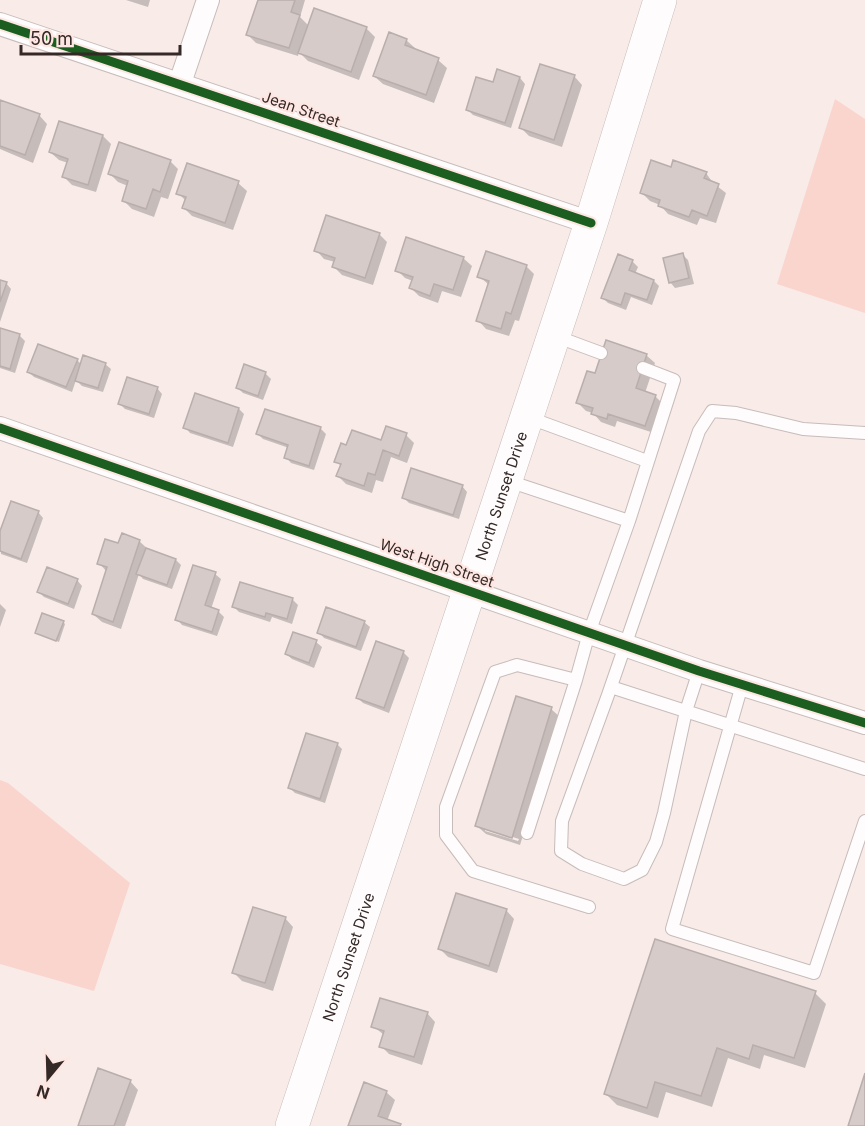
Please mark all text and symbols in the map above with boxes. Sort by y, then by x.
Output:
scale bar [21,18,180,56]
text: 50 m [30,28,73,49]
street label: Jean Street [259,87,343,131]
street label: North Sunset Drive [471,429,531,563]
street label: West High Street [378,535,497,591]
street label: North Sunset Drive [318,890,378,1024]
north arrow [18,1048,78,1108]
text: N [34,1081,52,1104]

